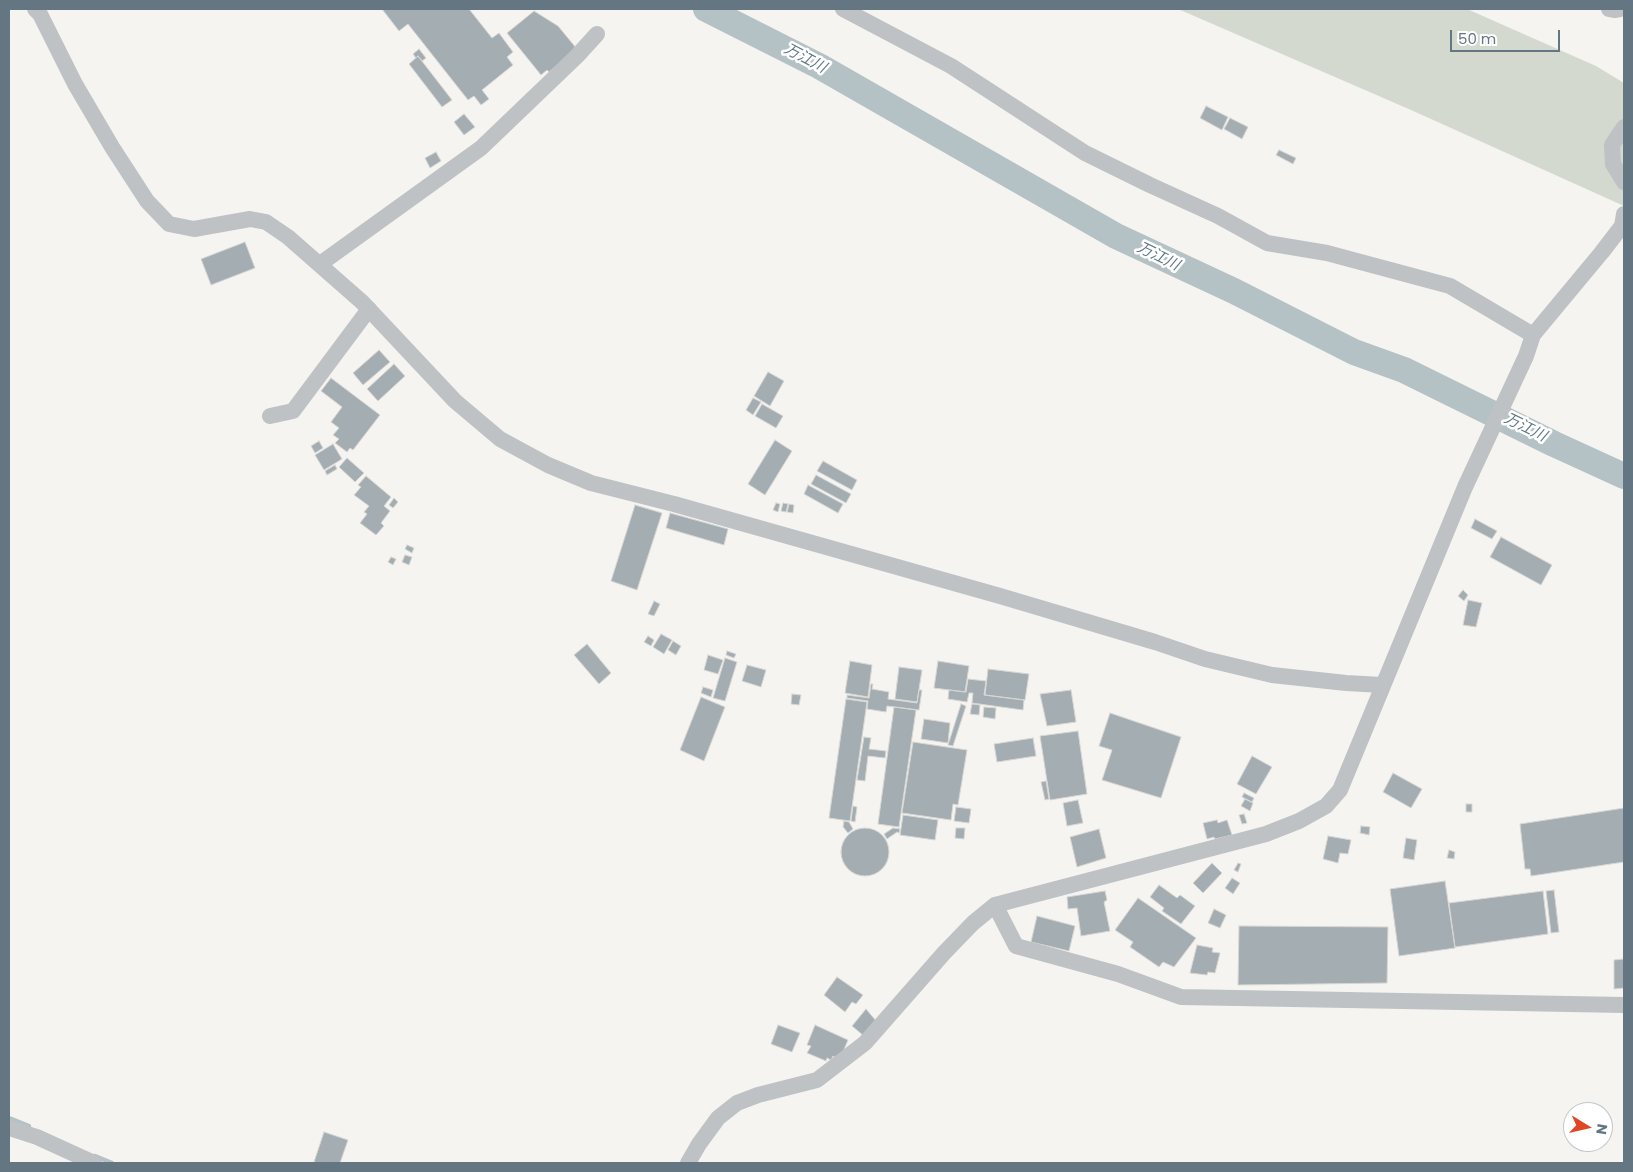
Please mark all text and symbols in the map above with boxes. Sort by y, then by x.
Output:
scale bar [1453,20,1563,52]
text: 50 m [1458,28,1496,49]
water label: 万江川 [781,40,829,78]
water label: 万江川 [1134,239,1182,275]
water label: 万江川 [1501,410,1549,446]
north arrow [1563,1102,1613,1152]
text: N [1591,1122,1613,1136]

